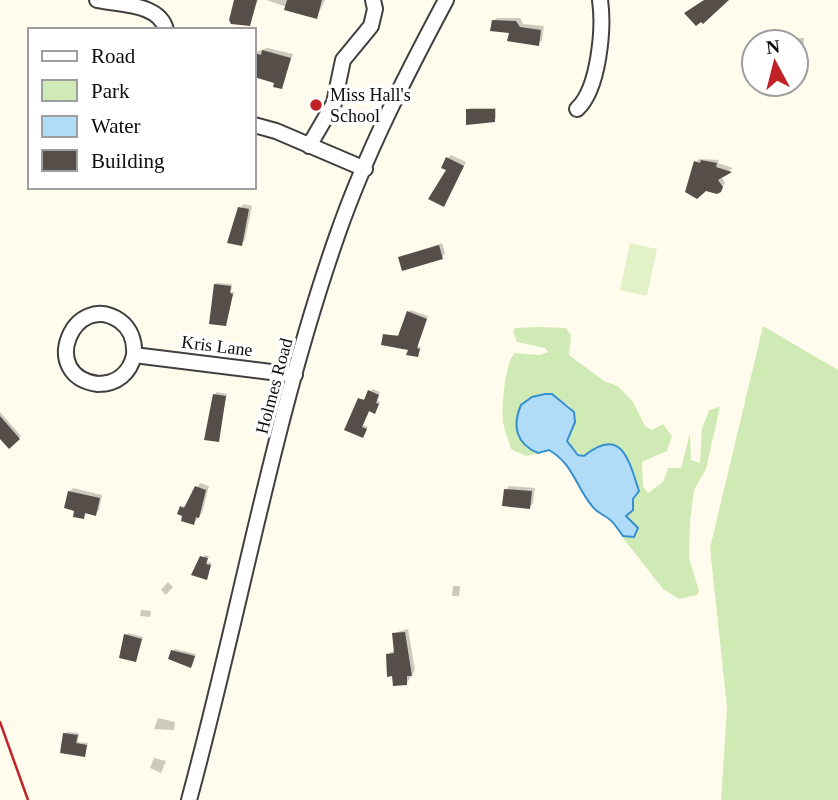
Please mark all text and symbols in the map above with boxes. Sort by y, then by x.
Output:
legend [28,28,256,189]
north arrow [740,28,810,98]
text: N [765,35,781,58]
text: Road [91,44,136,68]
text: Park [91,79,130,103]
place label: Miss Hall's School [330,85,411,126]
marker: Miss Hall's School [308,97,324,113]
text: Water [91,114,141,138]
text: Building [91,149,165,173]
street label: Kris Lane [180,332,254,360]
street label: Holmes Road [252,336,296,436]

